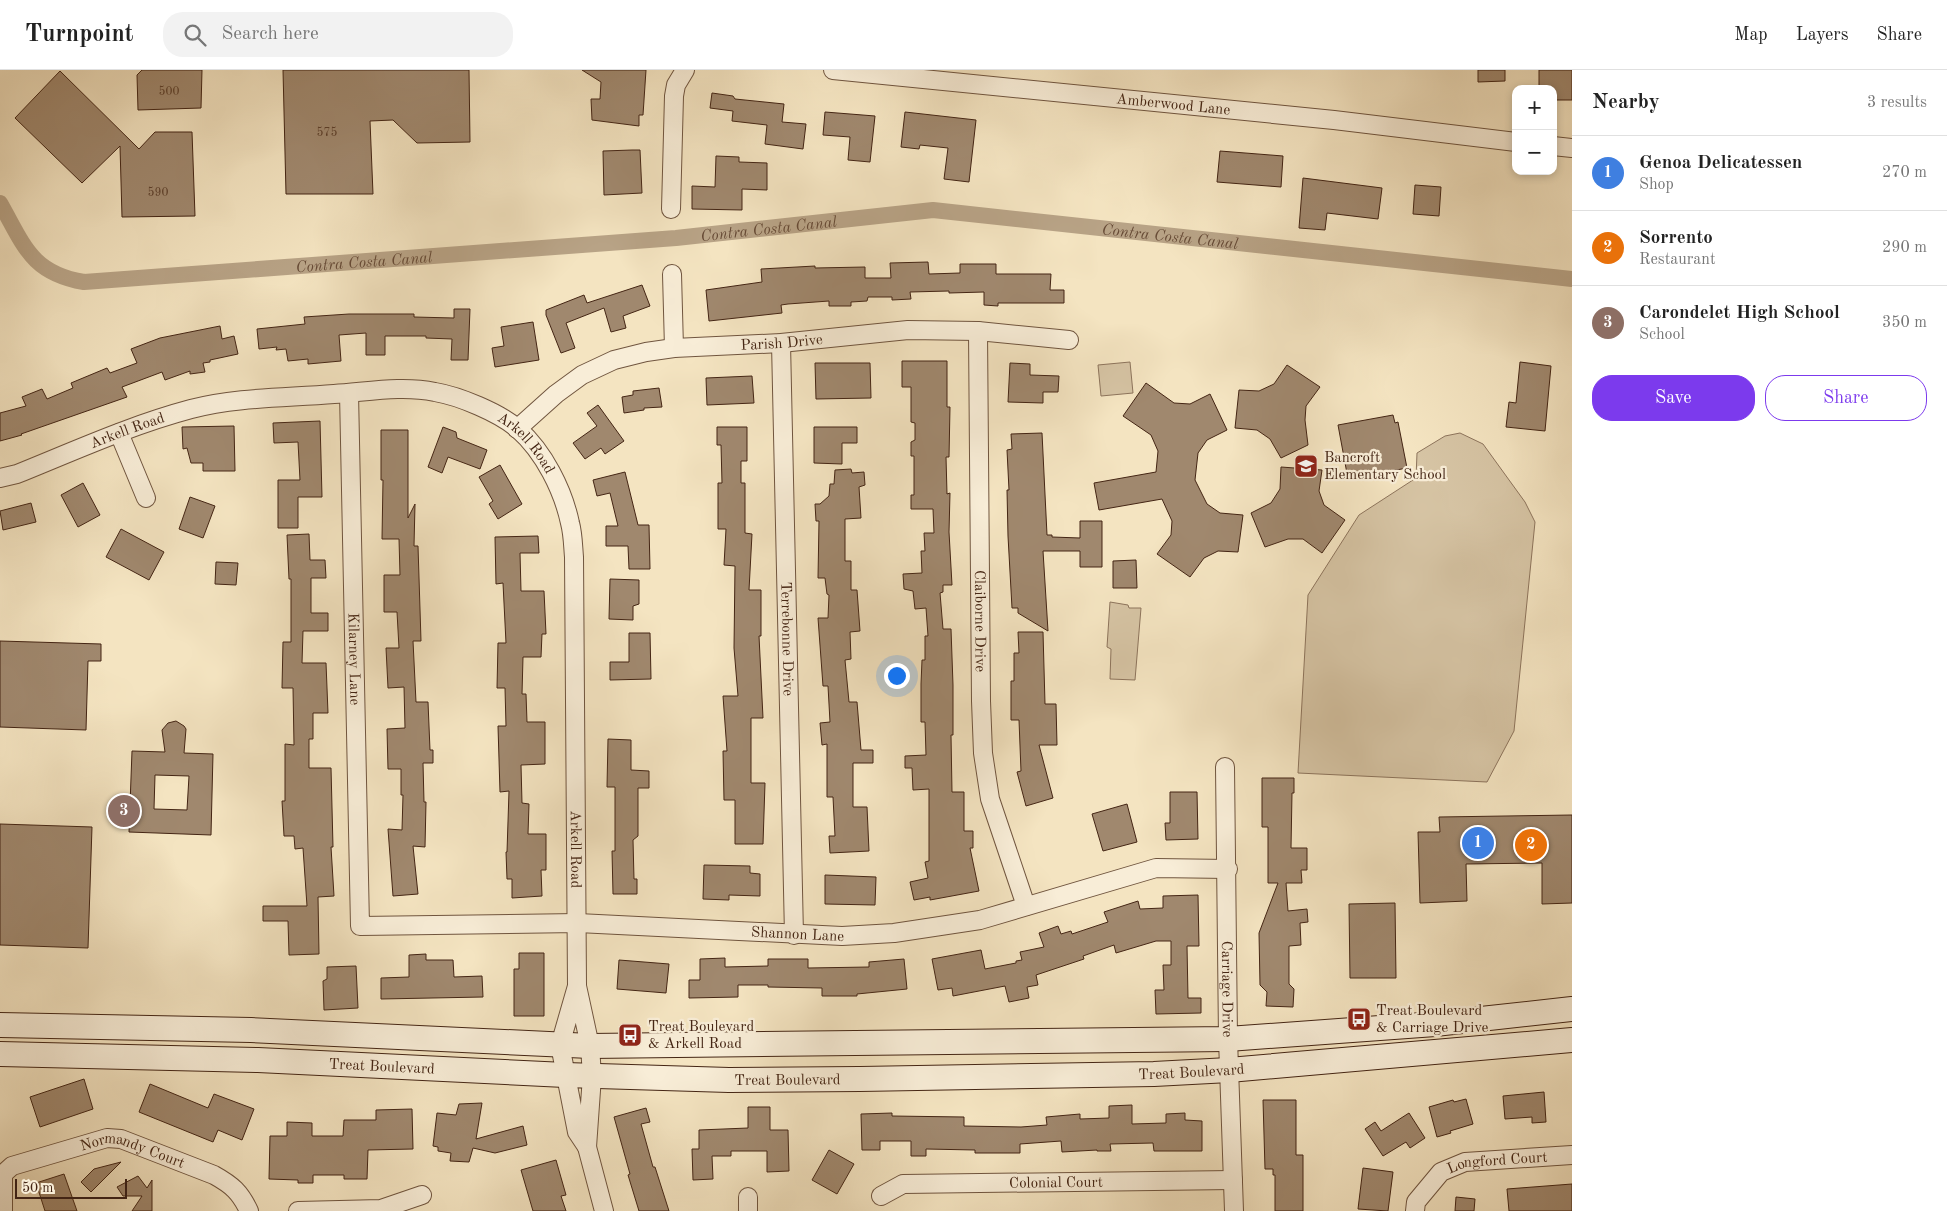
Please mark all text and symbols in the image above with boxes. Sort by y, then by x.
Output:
search box [163,12,513,57]
icon: search [181,21,209,49]
text: Turnpoint [25,23,133,47]
text: Search here [221,25,319,44]
text: Map [1734,26,1768,44]
text: Layers [1796,26,1848,44]
text: Share [1876,26,1922,44]
house number: 500 [159,85,179,98]
map controls [1512,85,1557,175]
button: + [1512,85,1557,130]
street label: Amberwood Lane [1115,92,1231,119]
text: Nearby [1592,92,1660,113]
text: 3 results [1867,95,1927,111]
house number: 575 [317,126,337,139]
button: − [1512,130,1557,175]
text: Genoa Delicatessen [1639,154,1802,173]
text: 1 [1603,165,1613,181]
text: 270 m [1882,165,1927,181]
text: Shop [1639,177,1674,193]
house number: 590 [148,186,168,199]
water label: Contra Costa Canal [700,214,838,245]
water label: Contra Costa Canal [1101,222,1239,253]
text: Sorrento [1639,229,1713,248]
text: 2 [1603,240,1613,256]
text: 290 m [1882,240,1927,256]
water label: Contra Costa Canal [295,250,433,276]
text: Restaurant [1639,252,1716,268]
text: Carondelet High School [1639,304,1840,323]
text: 3 [1603,315,1613,331]
text: 350 m [1882,315,1927,331]
text: School [1639,327,1685,343]
street label: Parish Drive [740,333,824,354]
button: Save [1592,375,1755,421]
button: Share [1765,375,1927,421]
street label: Arkell Road [88,411,167,452]
street label: Arkell Road [494,411,556,477]
place label: Bancroft Elementary School [1324,451,1446,483]
school or university icon: Bancroft Elementary School [1293,453,1319,479]
street label: Claiborne Drive [971,570,987,672]
street label: Terrebonne Drive [777,582,795,696]
street label: Kilarney Lane [345,612,361,706]
your location [884,663,910,689]
pin: 3 [108,792,140,830]
street label: Arkell Road [567,810,582,889]
pin: 1 [1462,824,1494,862]
pin: 2 [1515,826,1547,864]
street label: Shannon Lane [751,926,845,945]
street label: Carriage Drive [1218,941,1234,1037]
place label: Treat Boulevard & Carriage Drive [1376,1004,1489,1036]
bus stop icon: Treat Boulevard & Carriage Drive [1346,1006,1372,1032]
place label: Treat Boulevard & Arkell Road [648,1020,754,1052]
bus stop icon: Treat Boulevard & Arkell Road [617,1022,643,1048]
street label: Treat Boulevard [328,1057,435,1078]
street label: Treat Boulevard [1138,1063,1245,1083]
street label: Treat Boulevard [734,1073,841,1089]
street label: Normandy Court [79,1132,186,1172]
street label: Longford Court [1445,1151,1548,1178]
scale bar [15,1176,128,1199]
street label: Colonial Court [1009,1176,1103,1192]
text: 50 m [22,1181,53,1195]

